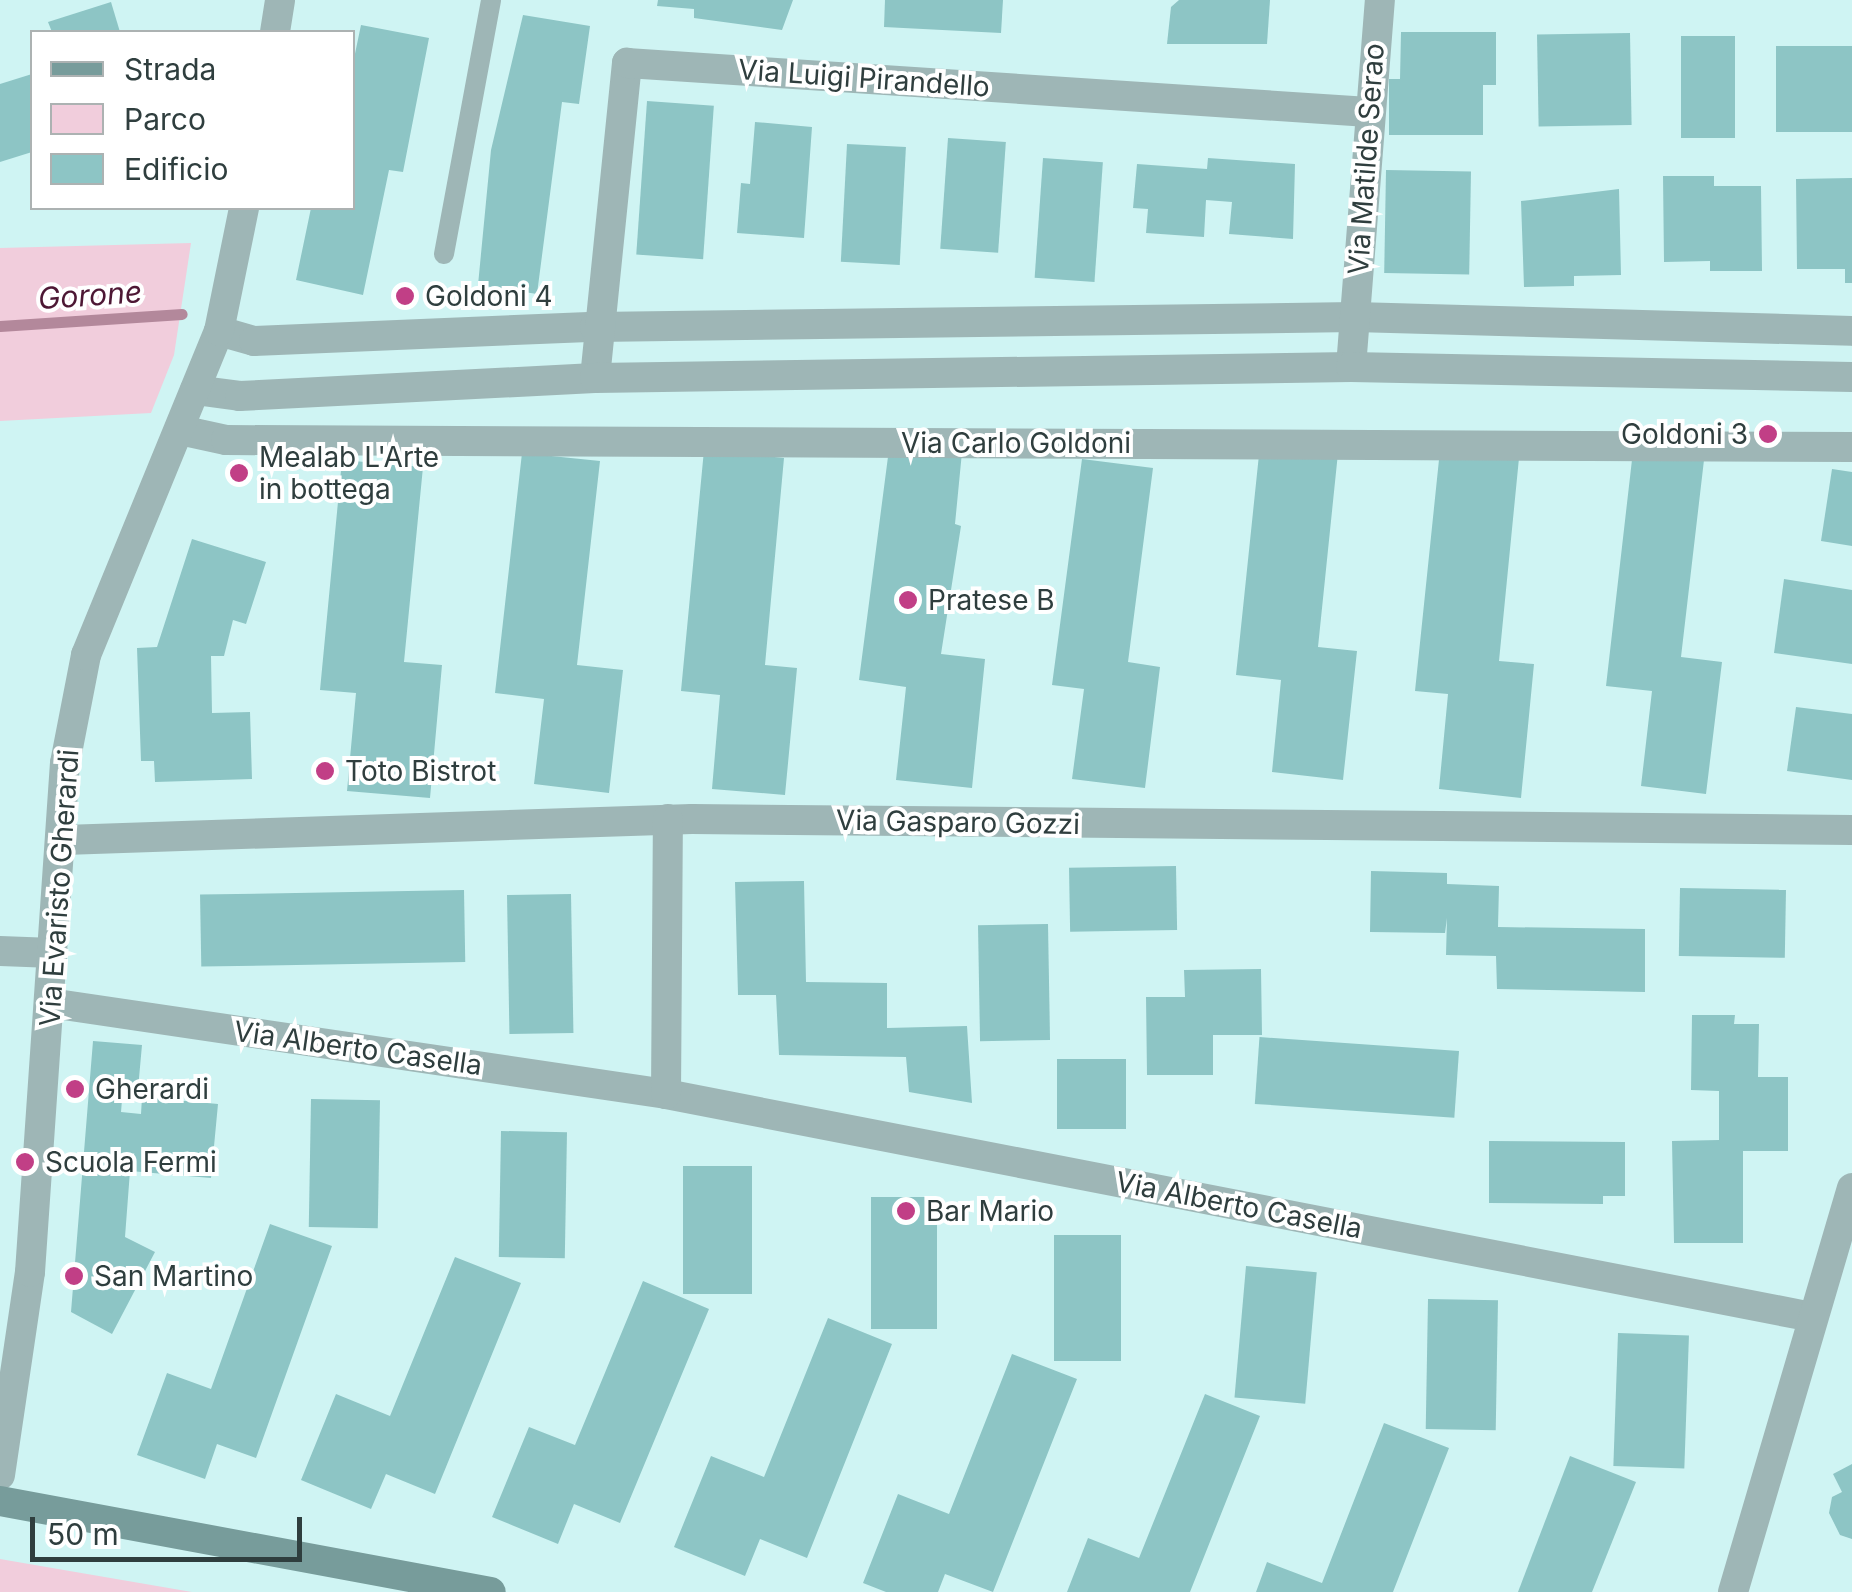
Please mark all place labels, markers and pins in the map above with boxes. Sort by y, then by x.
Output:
place label: Goldoni 4 [425,279,553,313]
marker: Goldoni 4 [394,285,416,307]
place label: Goldoni 3 [1621,417,1748,451]
marker: Goldoni 3 [1757,423,1779,445]
place label: Mealab L'Arte in bottega [259,440,439,506]
marker: Mealab L'Arte in bottega [228,462,250,484]
place label: Pratese B [928,583,1055,617]
marker: Pratese B [897,589,919,611]
place label: Toto Bistrot [345,754,496,788]
marker: Toto Bistrot [314,760,336,782]
place label: Gherardi [95,1072,209,1106]
marker: Gherardi [64,1078,86,1100]
place label: Scuola Fermi [45,1145,217,1179]
marker: Scuola Fermi [14,1151,36,1173]
place label: Bar Mario [926,1194,1054,1228]
marker: Bar Mario [895,1200,917,1222]
place label: San Martino [94,1259,253,1293]
marker: San Martino [63,1265,85,1287]

